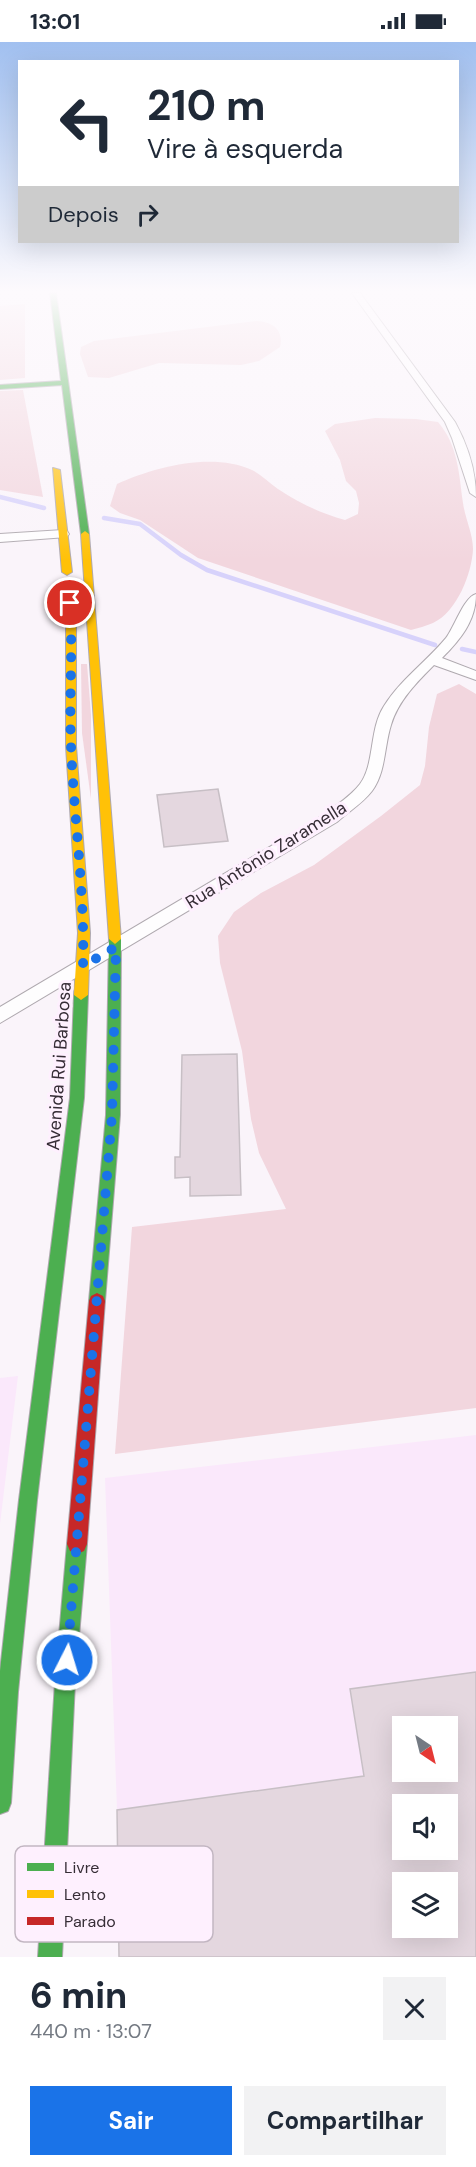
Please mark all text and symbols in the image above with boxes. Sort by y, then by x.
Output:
text: 13:01 [30,7,80,36]
text: 210 m [147,78,265,133]
icon: left [48,84,126,162]
text: Vire à esquerda [147,131,343,166]
icon: right [131,198,164,231]
text: Depois [48,200,119,229]
pin [44,577,95,628]
icon: arrive [53,586,86,619]
street label: Rua Antônio Zaramella [181,796,351,914]
street label: Avenida Rui Barbosa [41,981,77,1151]
position arrow [35,1628,99,1692]
north arrow [392,1716,458,1782]
map controls [392,1716,458,1938]
button: sound [392,1794,458,1860]
legend [15,1846,213,1942]
text: Livre [64,1857,99,1878]
button: layers [392,1872,458,1938]
text: Lento [64,1884,106,1905]
text: Parado [64,1911,116,1932]
text: 6 min [30,1972,127,2019]
button: close [383,1977,446,2040]
text: 440 m · 13:07 [30,2018,152,2044]
button: Sair [30,2086,232,2155]
button: Compartilhar [244,2086,446,2155]

